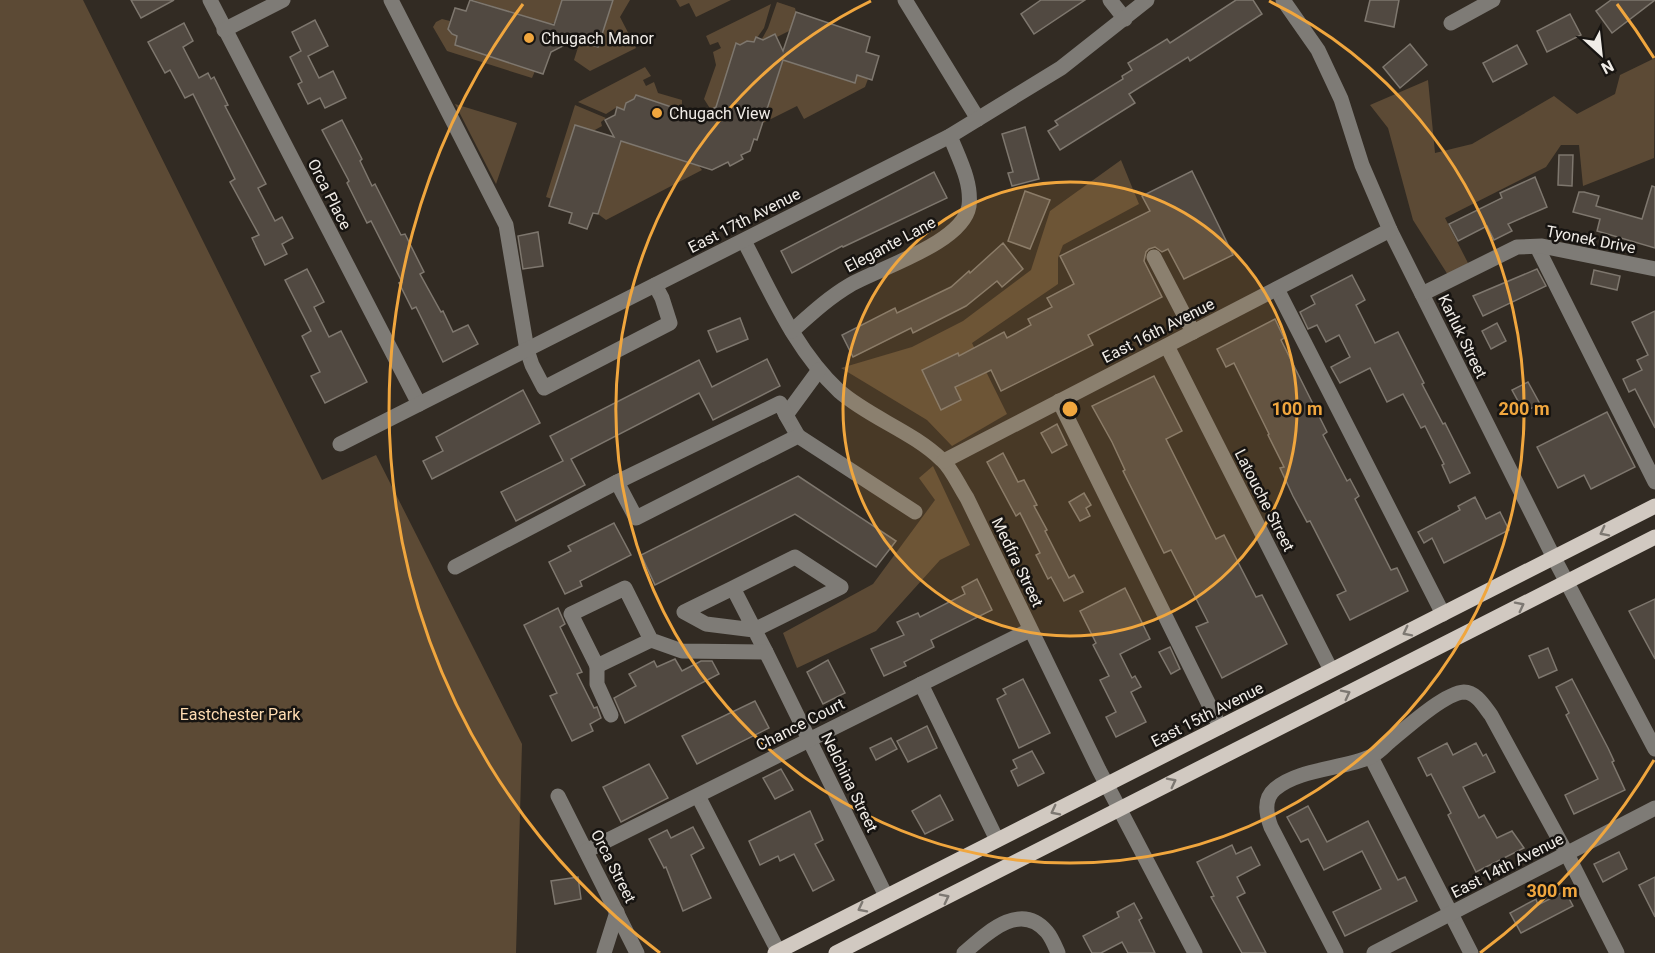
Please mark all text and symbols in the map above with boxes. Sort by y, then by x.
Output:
north arrow [1571,24,1631,84]
place label: Chugach Manor [541,29,655,48]
marker: Chugach Manor [522,31,536,45]
text: N [1598,56,1617,78]
place label: Chugach View [669,104,770,123]
marker: Chugach View [650,106,664,120]
street label: Orca Place [304,156,355,233]
street label: East 17th Avenue [685,184,804,257]
street label: Elegante Lane [841,213,939,276]
street label: Tyonek Drive [1544,221,1637,257]
street label: Karluk Street [1434,291,1491,381]
street label: East 16th Avenue [1099,294,1218,367]
text: 100 m [1271,398,1323,419]
text: 200 m [1498,398,1550,419]
centre of rings [1060,399,1080,419]
street label: Latouche Street [1231,446,1298,555]
street label: Medfra Street [988,514,1047,610]
one-way arrow [1600,525,1611,536]
one-way arrow [1513,602,1524,613]
one-way arrow [1403,625,1414,636]
street label: East 15th Avenue [1148,678,1267,751]
one-way arrow [1339,690,1350,701]
street label: Chance Court [753,694,848,755]
park label: Eastchester Park [180,705,301,724]
street label: Nelchina Street [817,729,882,835]
one-way arrow [1165,778,1176,789]
one-way arrow [1050,804,1061,815]
street label: Orca Street [587,826,640,906]
street label: East 14th Avenue [1448,829,1567,902]
text: 300 m [1526,880,1578,901]
one-way arrow [938,894,949,905]
one-way arrow [858,901,868,912]

